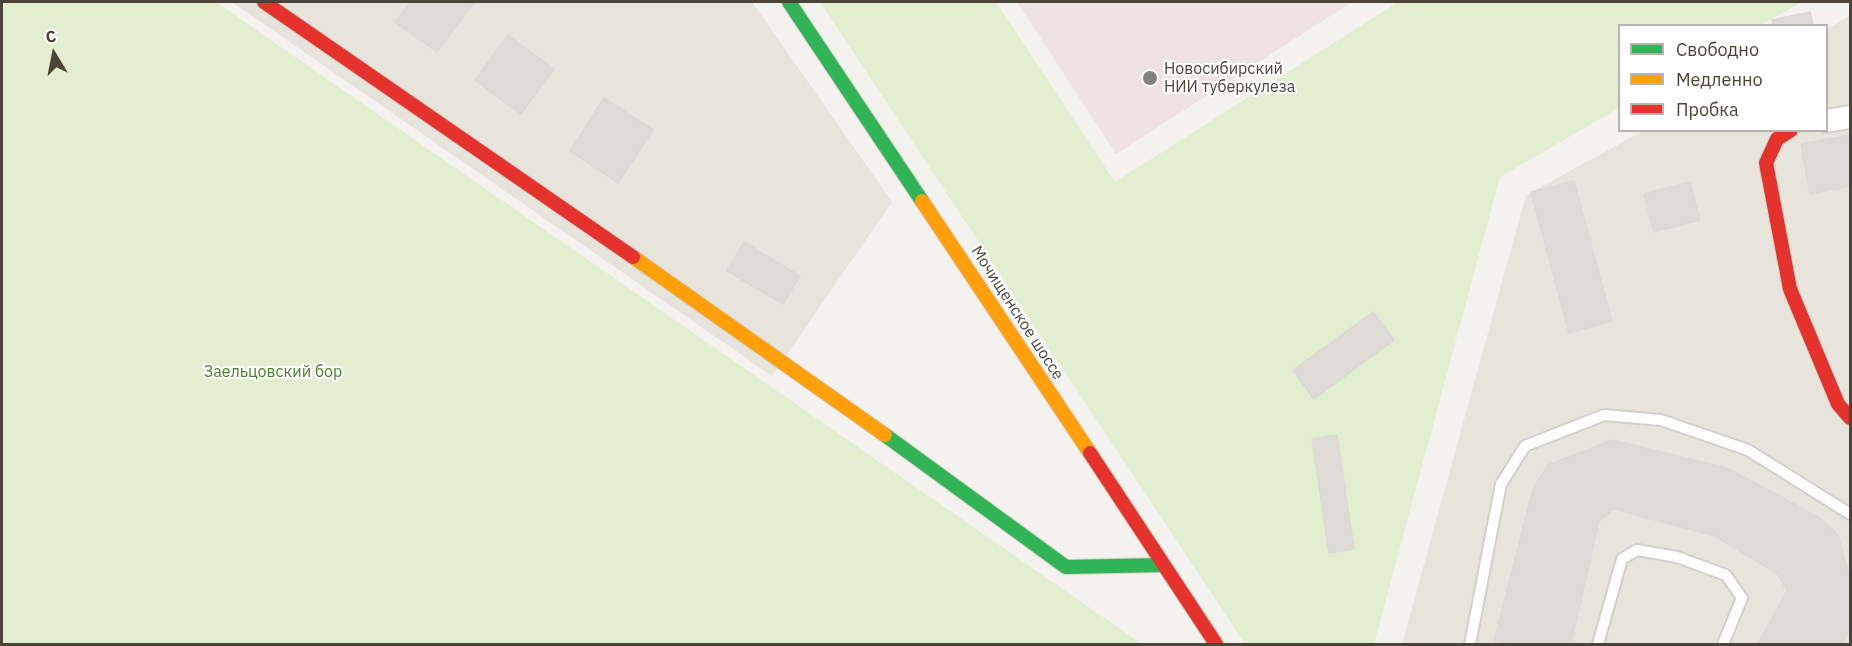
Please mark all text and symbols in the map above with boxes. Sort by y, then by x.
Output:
north arrow [24,24,84,84]
legend [1618,24,1828,132]
text: С [44,26,58,47]
text: Свободно [1676,38,1759,61]
place label: Новосибирский НИИ туберкулеза [1164,59,1295,97]
text: Медленно [1676,68,1763,91]
marker: Новосибирский НИИ туберкулеза [1141,69,1159,87]
text: Пробка [1676,98,1739,121]
street label: Мочищенское шоссе [966,242,1068,384]
park label: Заельцовский бор [204,362,342,382]

